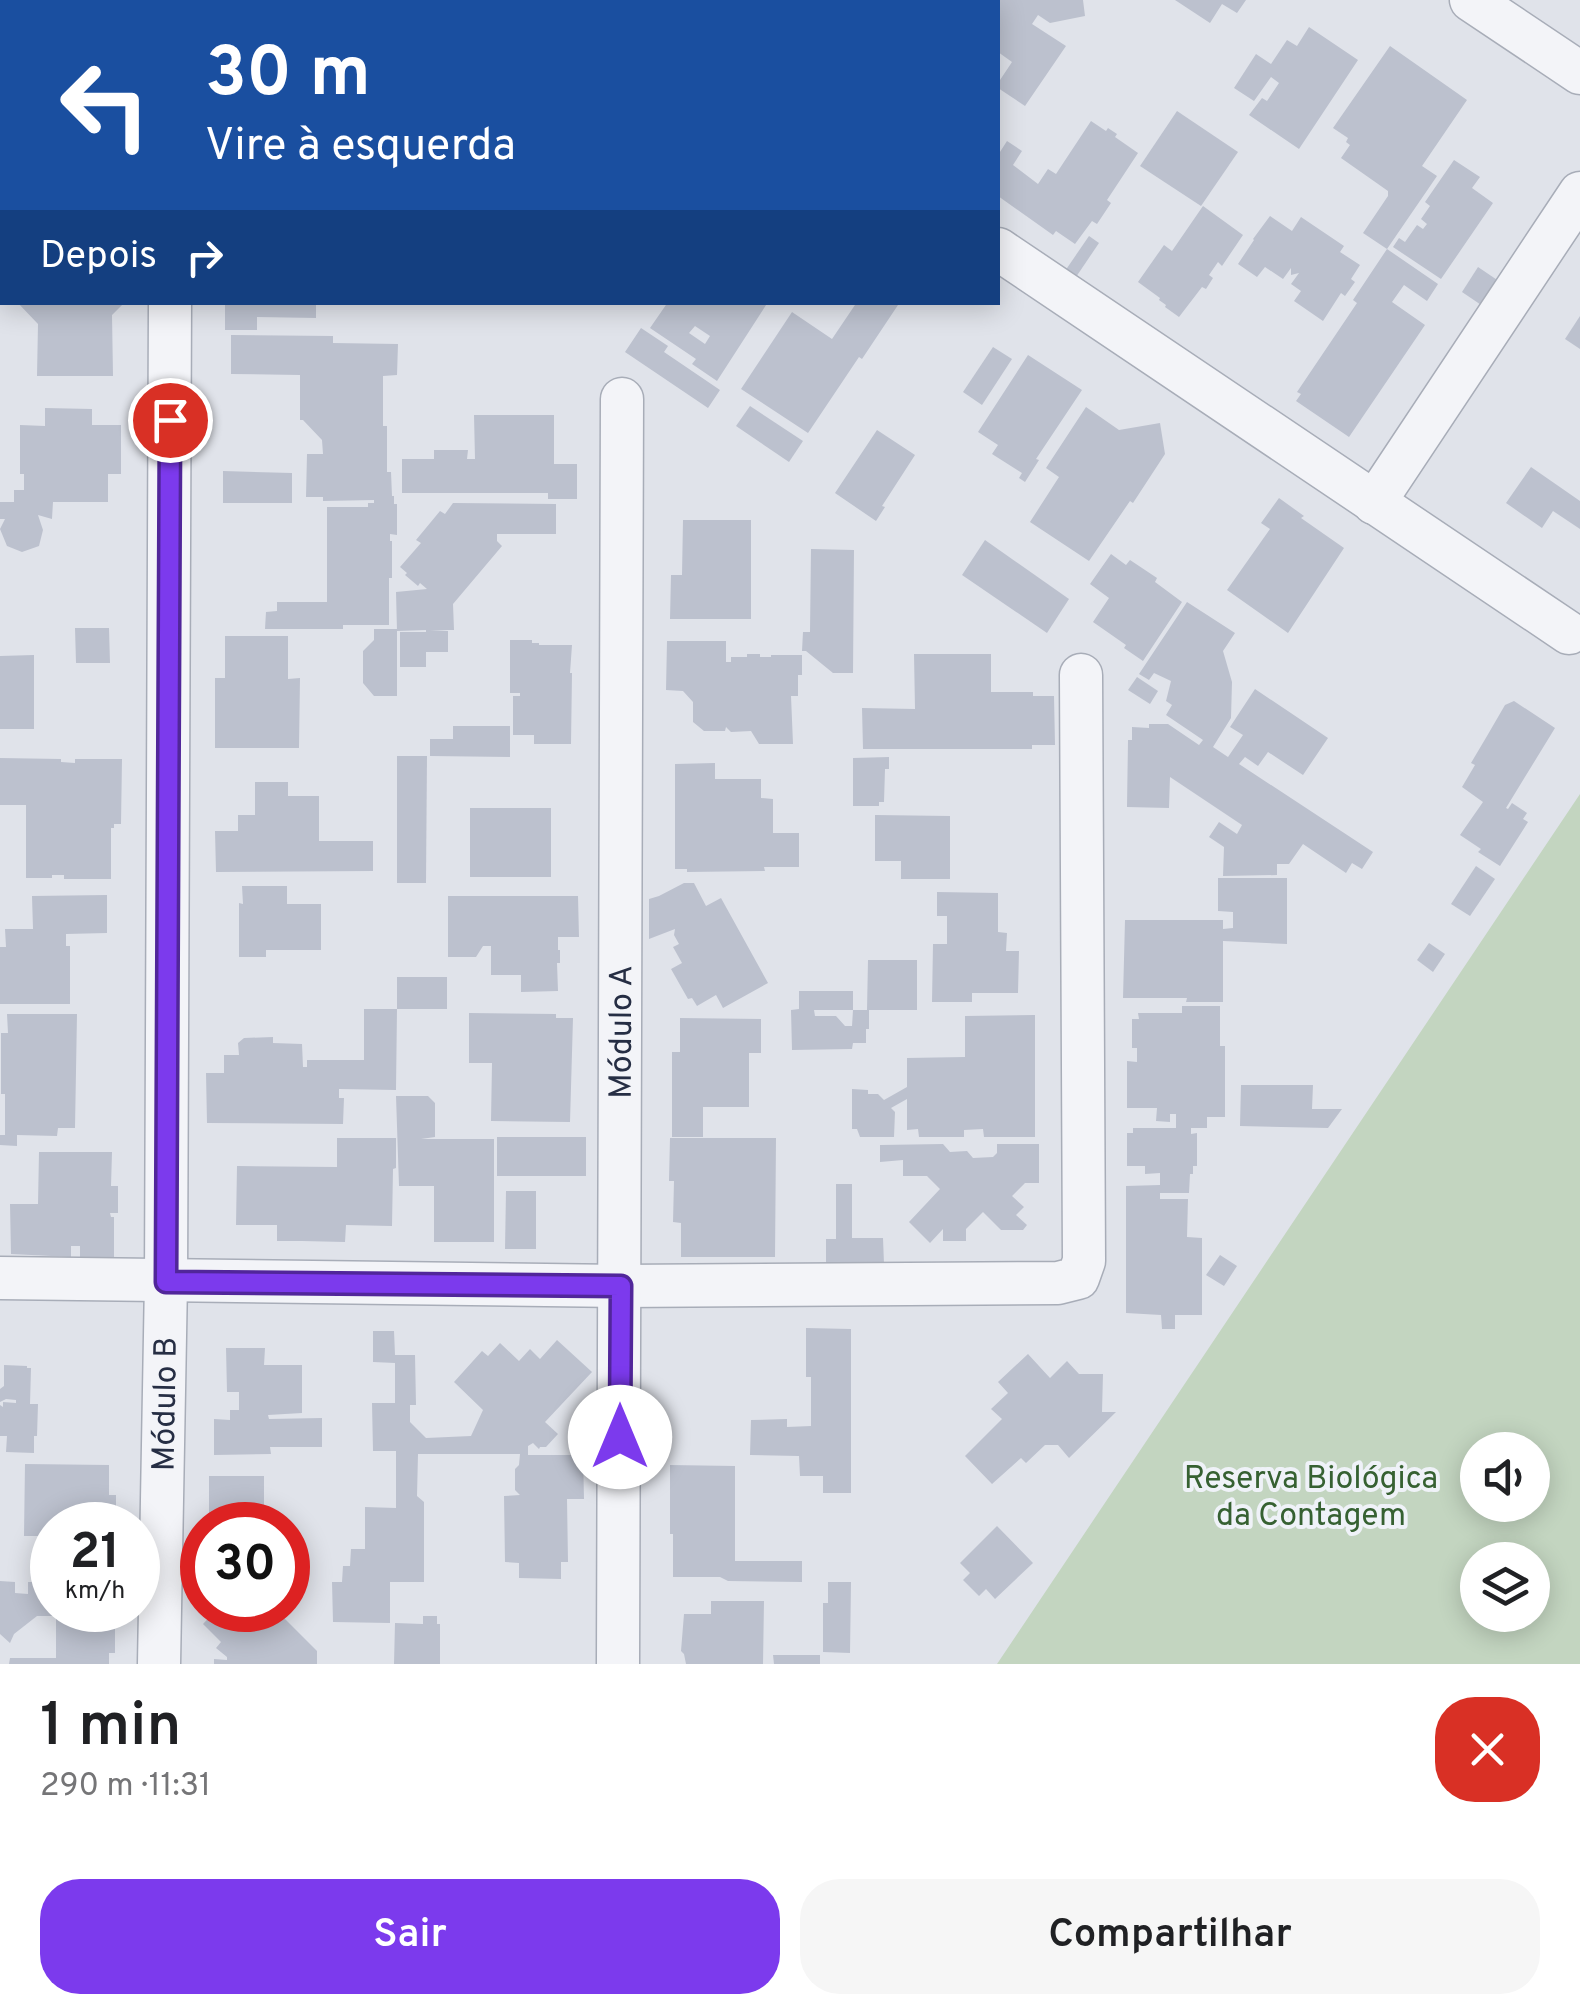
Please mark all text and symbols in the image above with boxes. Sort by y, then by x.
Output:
text: 30 m [205,32,371,121]
icon: left [40,40,170,170]
text: Vire à esquerda [205,119,516,176]
icon: right [177,230,232,285]
text: Depois [40,233,157,282]
pin [128,378,213,463]
icon: arrive [143,393,198,448]
street label: Módulo A [603,965,643,1099]
street label: Módulo B [146,1337,188,1472]
position arrow [568,1385,672,1489]
map controls [1460,1432,1550,1632]
button: sound [1460,1432,1550,1522]
park label: Reserva Biológica da Contagem [1184,1460,1438,1537]
speed limit sign: 30 [180,1502,310,1632]
text: 21 [70,1523,120,1586]
button: layers [1460,1542,1550,1632]
text: km/h [65,1576,125,1608]
text: 1 min [40,1691,181,1767]
button: close [1435,1697,1540,1802]
text: 290 m · 11:31 [40,1767,211,1807]
button: Sair [40,1879,780,1994]
button: Compartilhar [800,1879,1540,1994]

